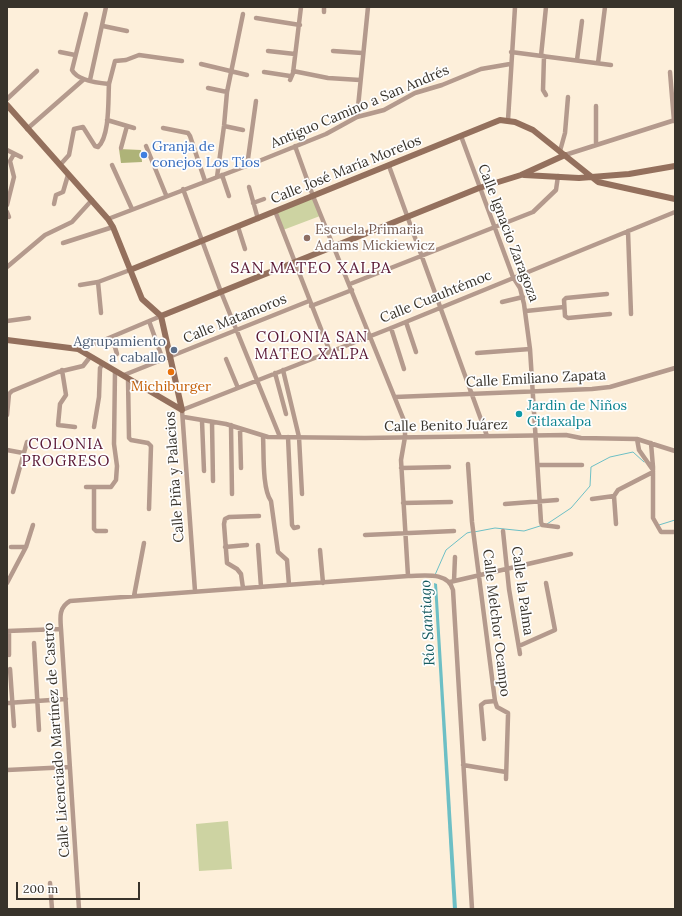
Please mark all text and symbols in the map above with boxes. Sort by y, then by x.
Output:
street label: Antiguo Camino a San Andrés [268,62,452,152]
street label: Calle José María Morelos [268,132,424,208]
place label: Granja de conejos Los Tíos [152,139,260,172]
marker: Granja de conejos Los Tíos [139,150,149,160]
street label: Calle Ignacio Zaragoza [474,162,542,304]
place label: Escuela Primaria Adams Mickiewicz [315,222,435,254]
marker: Escuela Primaria Adams Mickiewicz [302,233,312,243]
district label: SAN MATEO XALPA [230,258,392,278]
street label: Calle Cuauhtémoc [378,267,494,327]
street label: Calle Matamoros [181,291,289,347]
district label: COLONIA SAN MATEO XALPA [255,329,369,364]
place label: Agrupamiento a caballo [73,334,166,366]
marker: Agrupamiento a caballo [169,345,179,355]
marker: Michiburger [166,367,176,377]
street label: Calle Emiliano Zapata [466,367,606,391]
place label: Michiburger [131,379,211,395]
place label: Jardin de Niños Citlaxalpa [527,398,627,430]
marker: Jardin de Niños Citlaxalpa [514,409,524,419]
street label: Calle Piña y Palacios [162,411,188,543]
street label: Calle Benito Juárez [384,417,508,435]
district label: COLONIA PROGRESO [22,436,110,471]
street label: Calle la Palma [507,545,537,637]
street label: Calle Melchor Ocampo [479,548,513,698]
water label: Río Santiago [417,580,439,666]
street label: Calle Licenciado Martínez de Castro [40,622,74,858]
scale bar [18,874,142,900]
text: 200 m [23,881,58,896]

